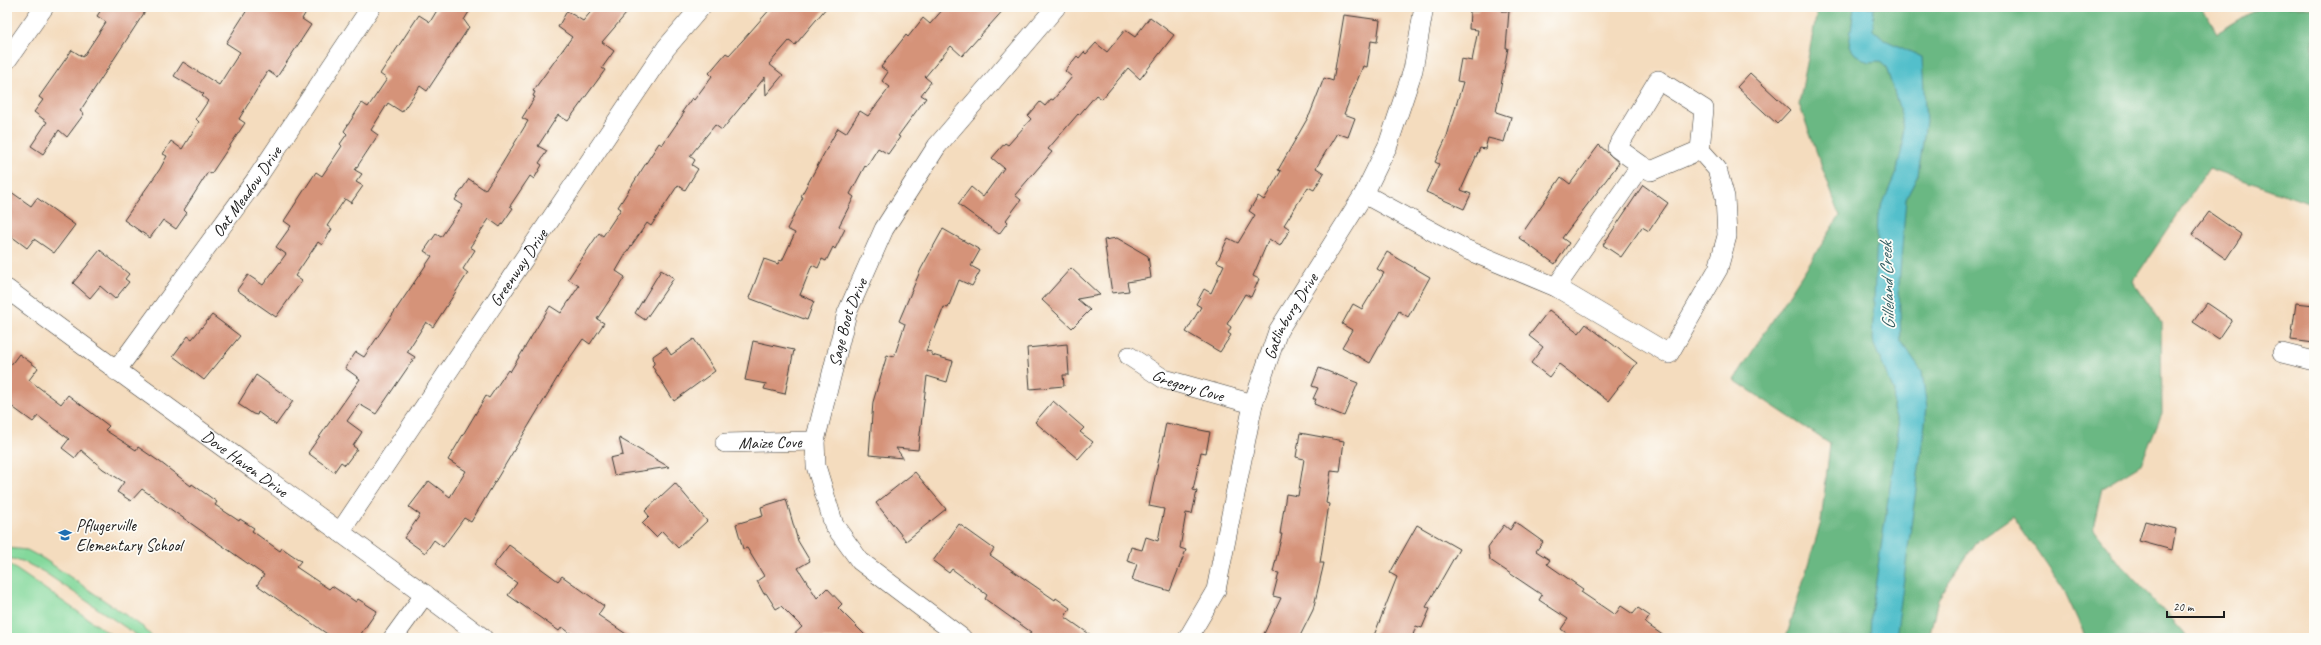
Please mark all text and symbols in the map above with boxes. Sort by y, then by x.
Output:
street label: Oat Meadow Drive [207,141,287,241]
street label: Greenway Drive [485,224,553,311]
water label: Gilleland Creek [1874,238,1900,330]
street label: Gatlinburg Drive [1259,268,1323,362]
street label: Sage Boot Drive [824,274,873,369]
street label: Gregory Cove [1148,364,1228,407]
street label: Dove Haven Drive [198,425,293,503]
street label: Maize Cove [738,431,803,454]
place label: Pflugerville Elementary School [76,515,185,556]
school or university icon: Pflugerville Elementary School [57,527,73,543]
scale bar [2167,593,2224,619]
text: 20 m [2173,599,2195,615]

